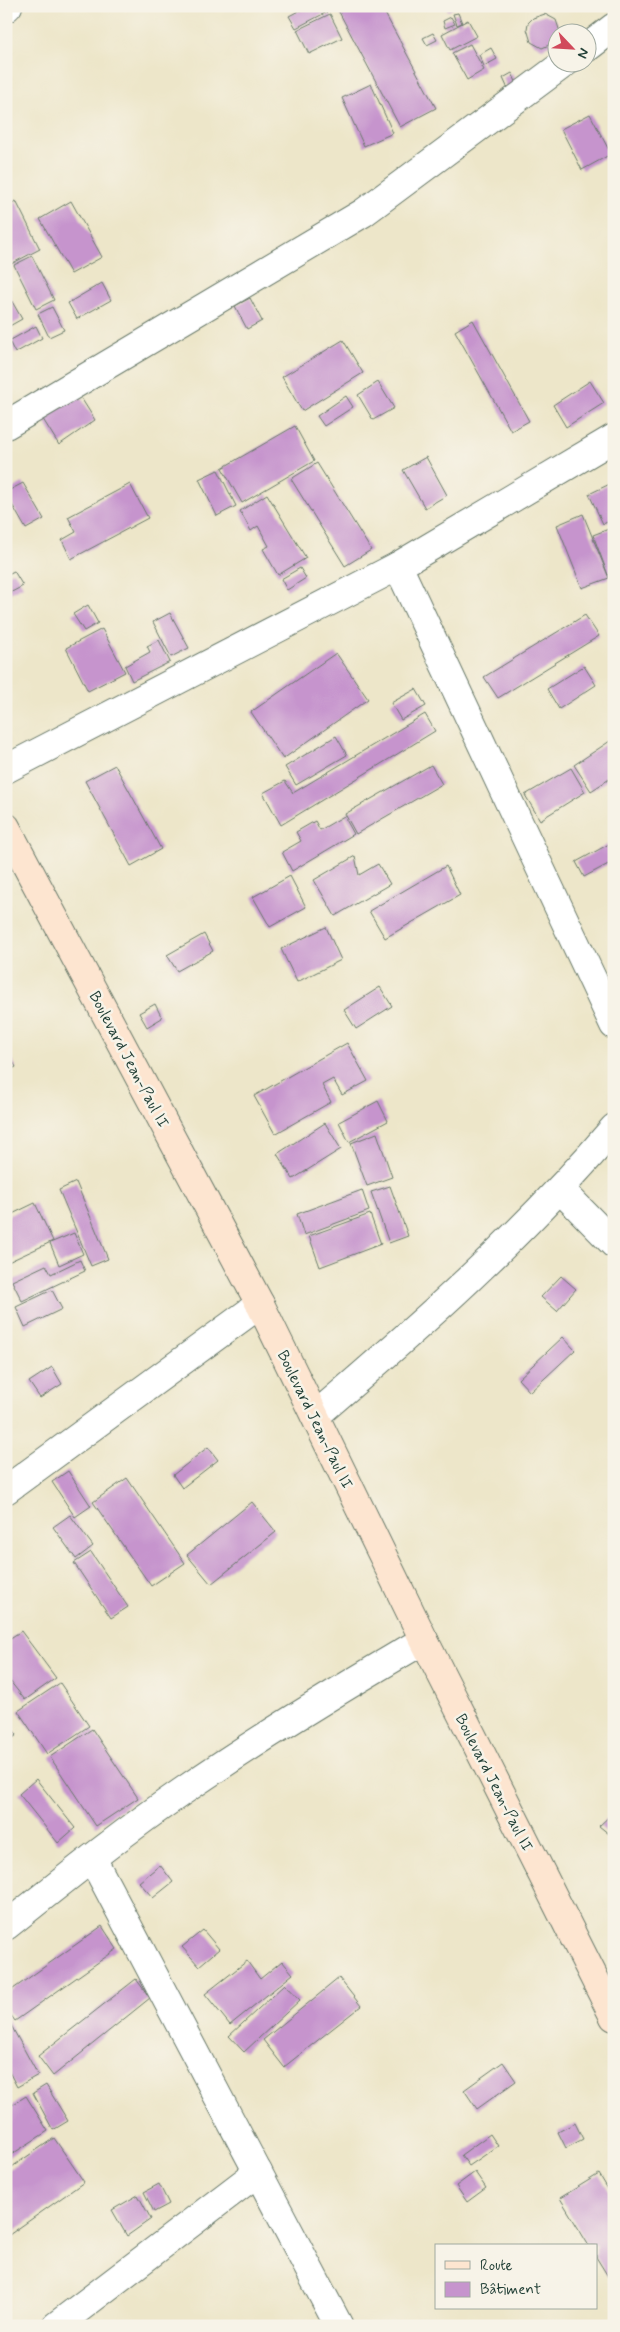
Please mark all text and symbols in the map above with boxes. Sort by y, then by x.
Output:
north arrow [548,22,598,72]
text: N [573,45,593,61]
street label: Boulevard Jean-Paul II [84,988,174,1132]
street label: Boulevard Jean-Paul II [272,1347,357,1492]
street label: Boulevard Jean-Paul II [450,1710,537,1855]
legend [435,2244,598,2310]
text: Route [480,2256,513,2276]
text: Bâtiment [480,2280,541,2300]

